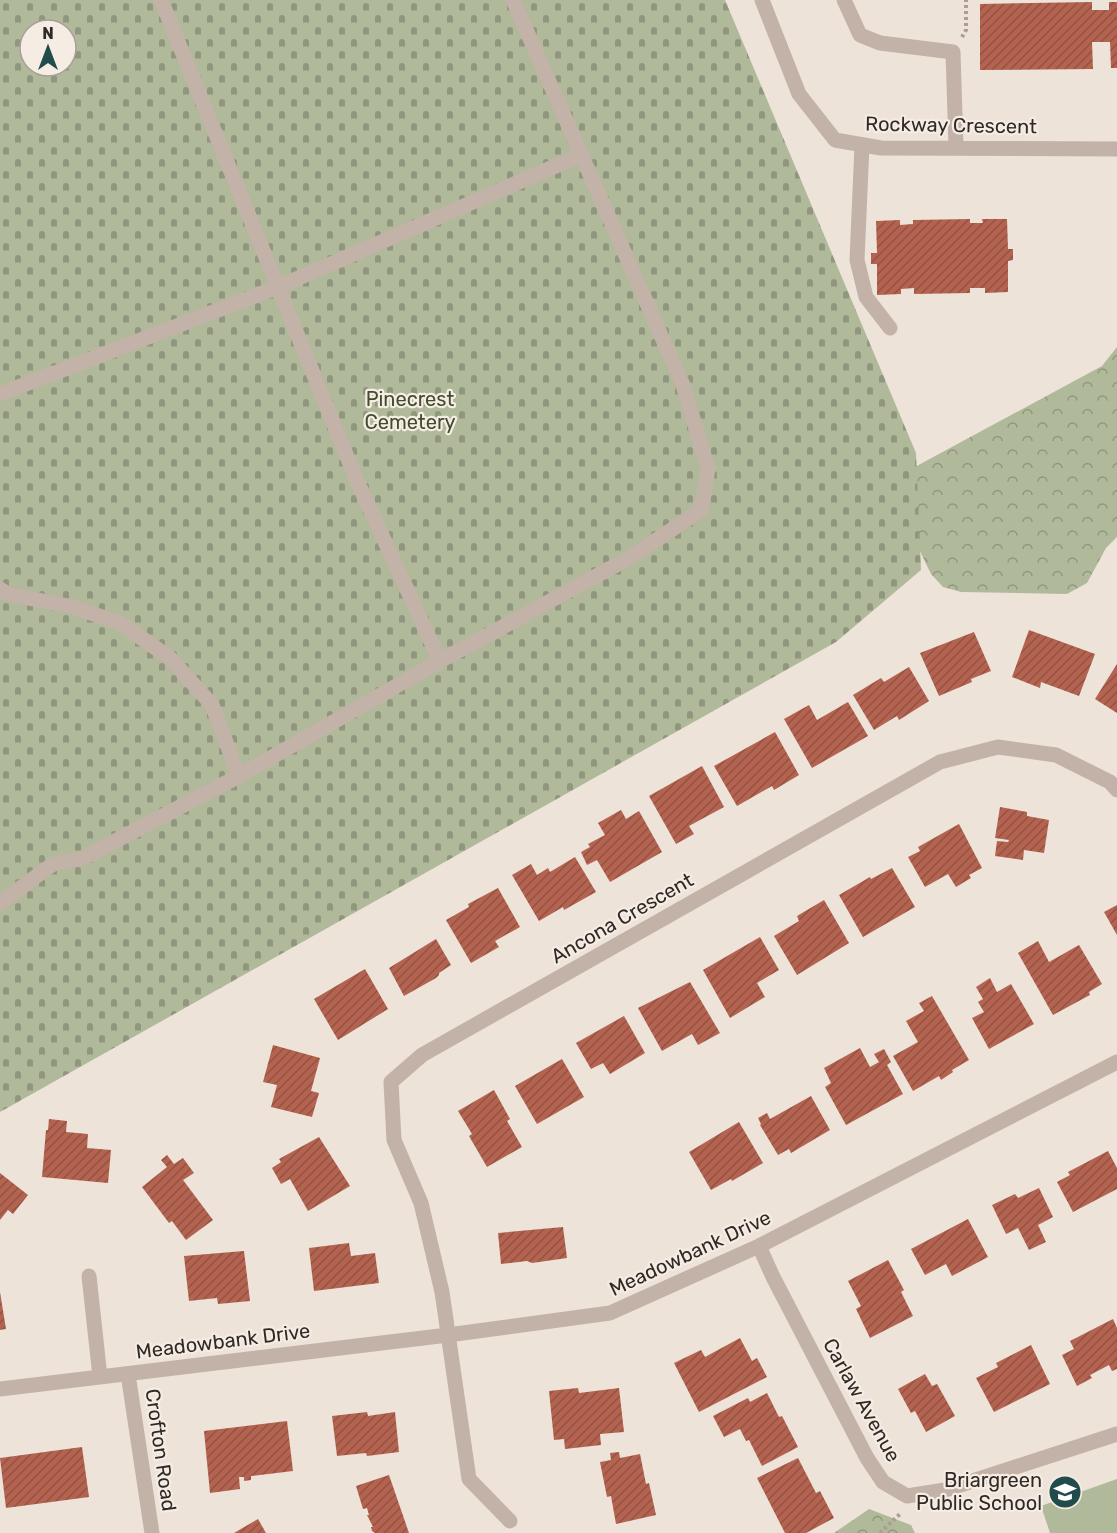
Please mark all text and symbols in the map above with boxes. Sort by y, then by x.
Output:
north arrow [18,18,78,78]
text: N [42,24,54,43]
street label: Rockway Crescent [865,112,1037,139]
park label: Pinecrest Cemetery [364,387,456,434]
street label: Ancona Crescent [547,867,698,968]
street label: Meadowbank Drive [605,1205,775,1301]
street label: Meadowbank Drive [134,1318,312,1364]
street label: Carlaw Avenue [818,1334,906,1466]
street label: Crofton Road [141,1387,181,1513]
place label: Briargreen Public School [916,1468,1042,1515]
school or university icon: Briargreen Public School [1047,1474,1083,1510]

